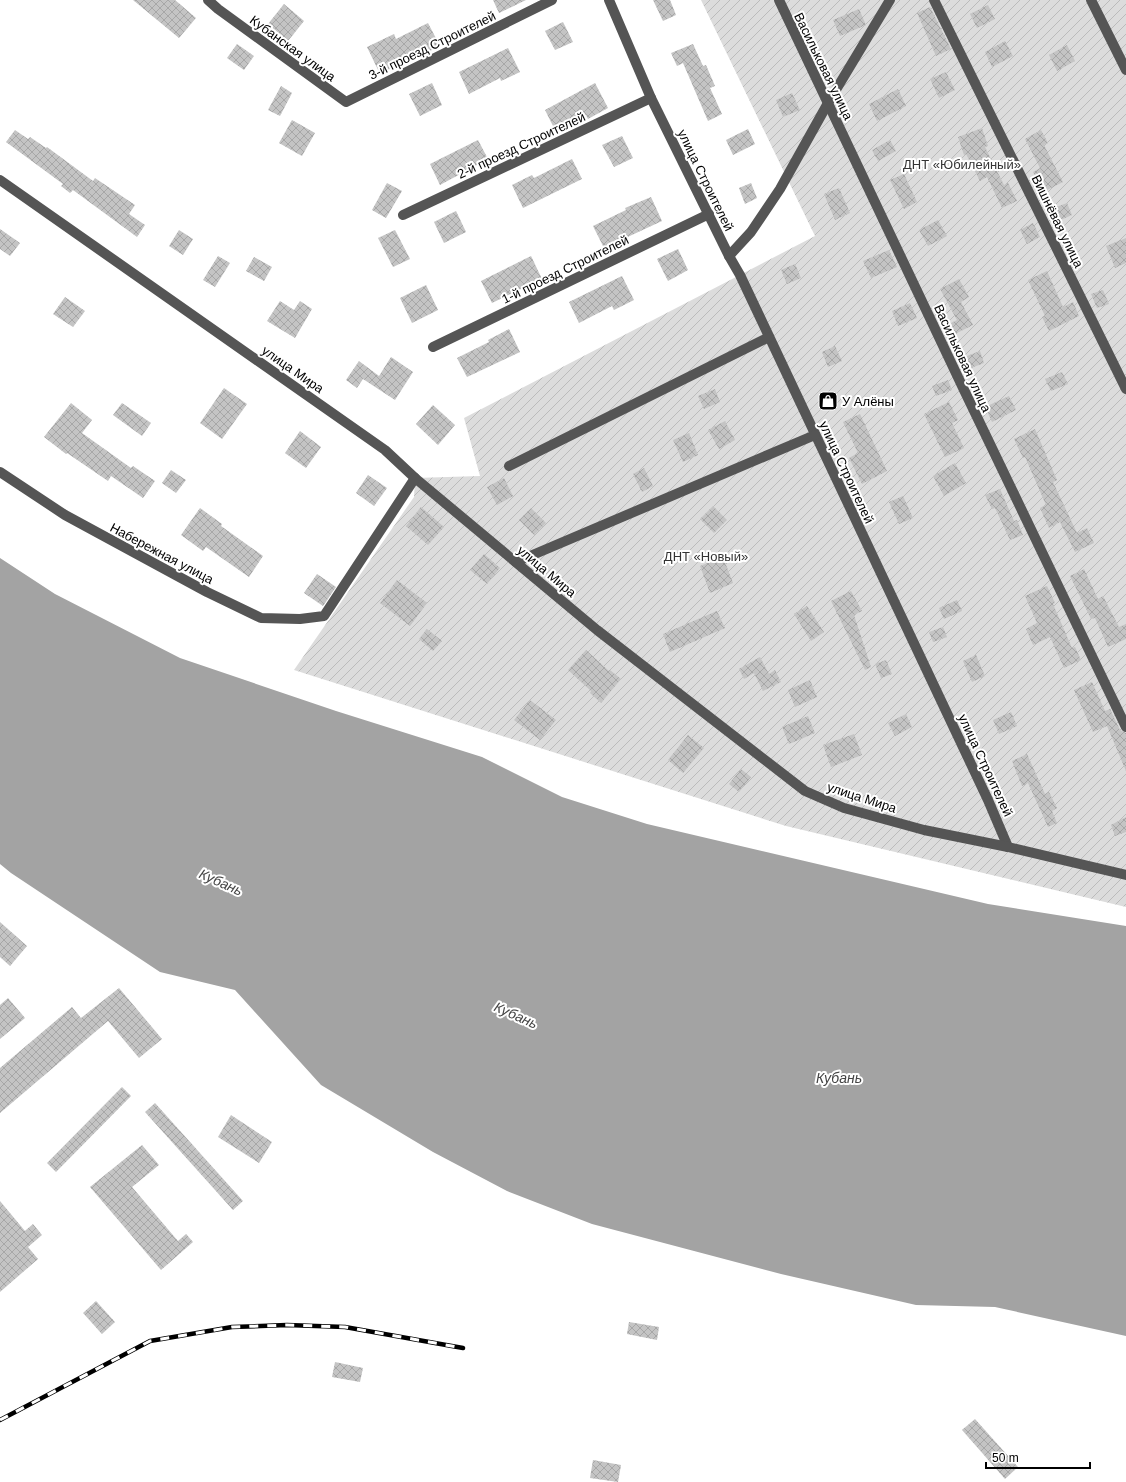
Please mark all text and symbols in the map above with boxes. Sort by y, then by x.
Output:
street label: 3-й проезд Строителей [366,8,498,83]
street label: Васильковая улица [791,10,856,123]
street label: Кубанская улица [247,12,339,85]
street label: 2-й проезд Строителей [455,109,588,182]
street label: улица Строителей [674,127,737,233]
park label: ДНТ «Юбилейный» [903,157,1021,172]
street label: Вишнёвая улица [1029,172,1087,271]
street label: 1-й проезд Строителей [499,232,631,307]
street label: Васильковая улица [931,302,994,415]
street label: улица Мира [259,343,327,397]
shop icon: У Алёны [817,390,839,412]
place label: У Алёны [842,394,894,409]
street label: улица Строителей [816,419,877,526]
street label: Набережная улица [107,520,217,587]
street label: улица Мира [514,543,580,601]
park label: ДНТ «Новый» [664,549,748,564]
street label: улица Строителей [955,712,1016,819]
street label: улица Мира [825,779,899,816]
water label: Кубань [197,865,245,899]
water label: Кубань [492,998,540,1032]
water label: Кубань [816,1070,862,1086]
scale bar [986,1444,1090,1470]
text: 50 m [992,1451,1019,1465]

